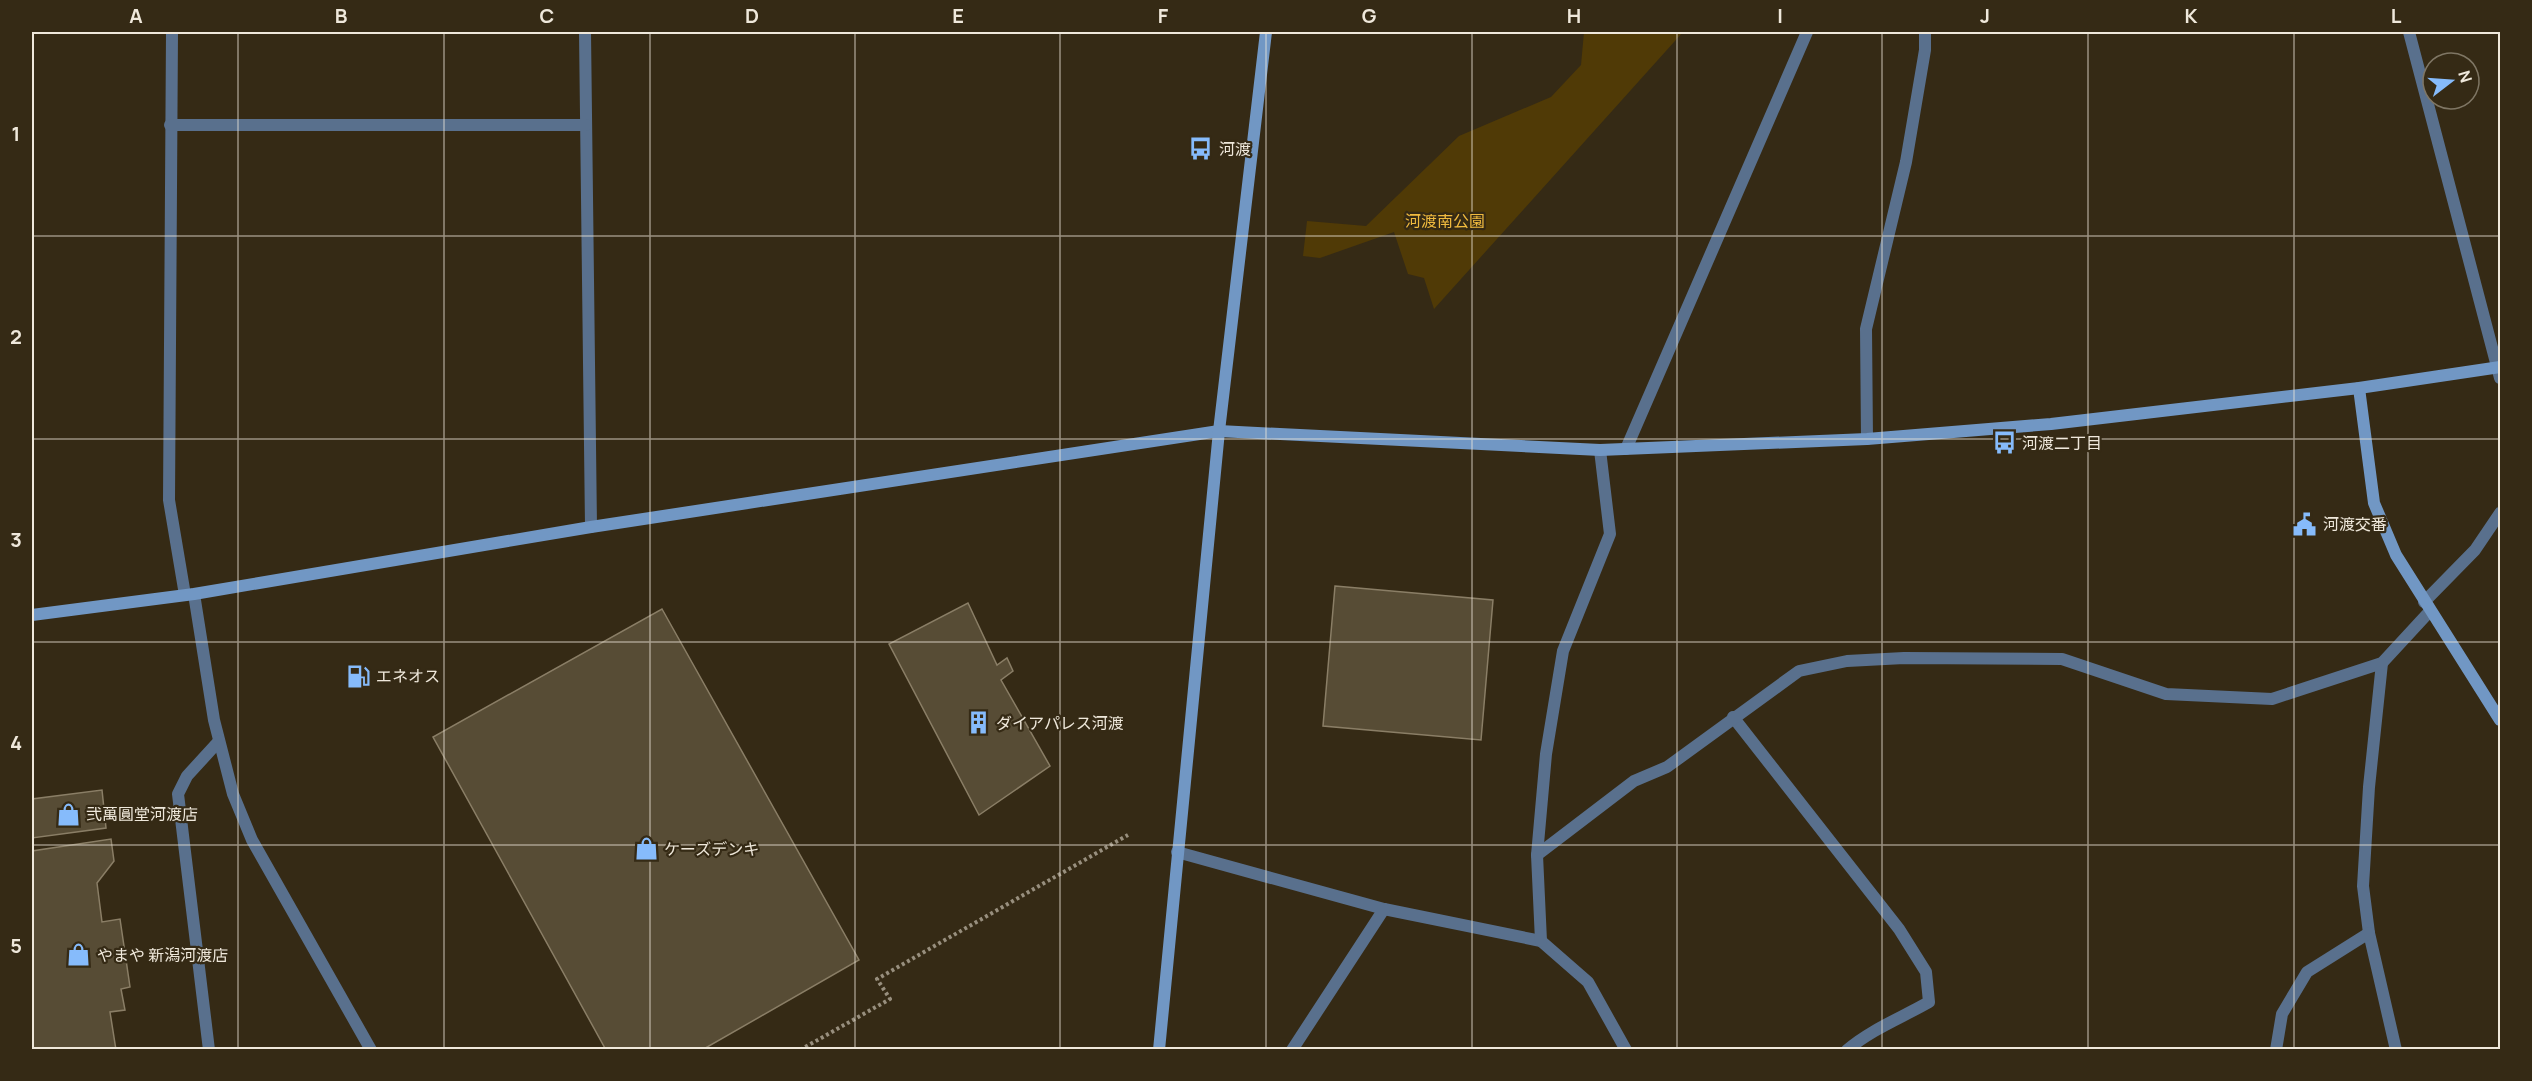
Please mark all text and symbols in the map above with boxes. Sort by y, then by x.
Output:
text: A [129,2,143,29]
text: B [335,2,348,29]
text: C [540,2,554,29]
text: D [745,2,759,29]
text: E [952,2,964,29]
text: F [1158,2,1169,29]
text: G [1362,2,1377,29]
text: H [1567,2,1581,29]
text: I [1777,2,1783,29]
text: J [1980,2,1990,29]
text: K [2185,2,2198,29]
text: L [2391,2,2402,29]
north arrow [2421,51,2481,111]
text: N [2453,68,2478,85]
text: 1 [12,120,20,147]
bus stop icon: 河渡 [1188,136,1214,162]
place label: 河渡 [1219,138,1251,160]
park label: 河渡南公園 [1405,210,1485,232]
text: 2 [10,323,22,350]
bus stop icon: 河渡二丁目 [1991,430,2017,456]
place label: 河渡二丁目 [2022,432,2102,454]
public building icon: 河渡交番 [2292,511,2318,537]
place label: 河渡交番 [2323,513,2387,535]
text: 3 [10,526,22,553]
fuel station icon: エネオス [345,663,371,689]
place label: エネオス [376,665,440,687]
building icon: ダイアパレス河渡 [965,710,991,736]
place label: ダイアパレス河渡 [996,712,1124,734]
text: 4 [10,729,22,756]
shop icon: 弐萬圓堂河渡店 [55,801,81,827]
place label: 弐萬圓堂河渡店 [86,803,198,825]
shop icon: ケーズデンキ [633,836,659,862]
place label: ケーズデンキ [664,838,759,860]
text: 5 [10,932,22,959]
shop icon: やまや 新潟河渡店 [66,942,92,968]
place label: やまや 新潟河渡店 [97,944,228,966]

